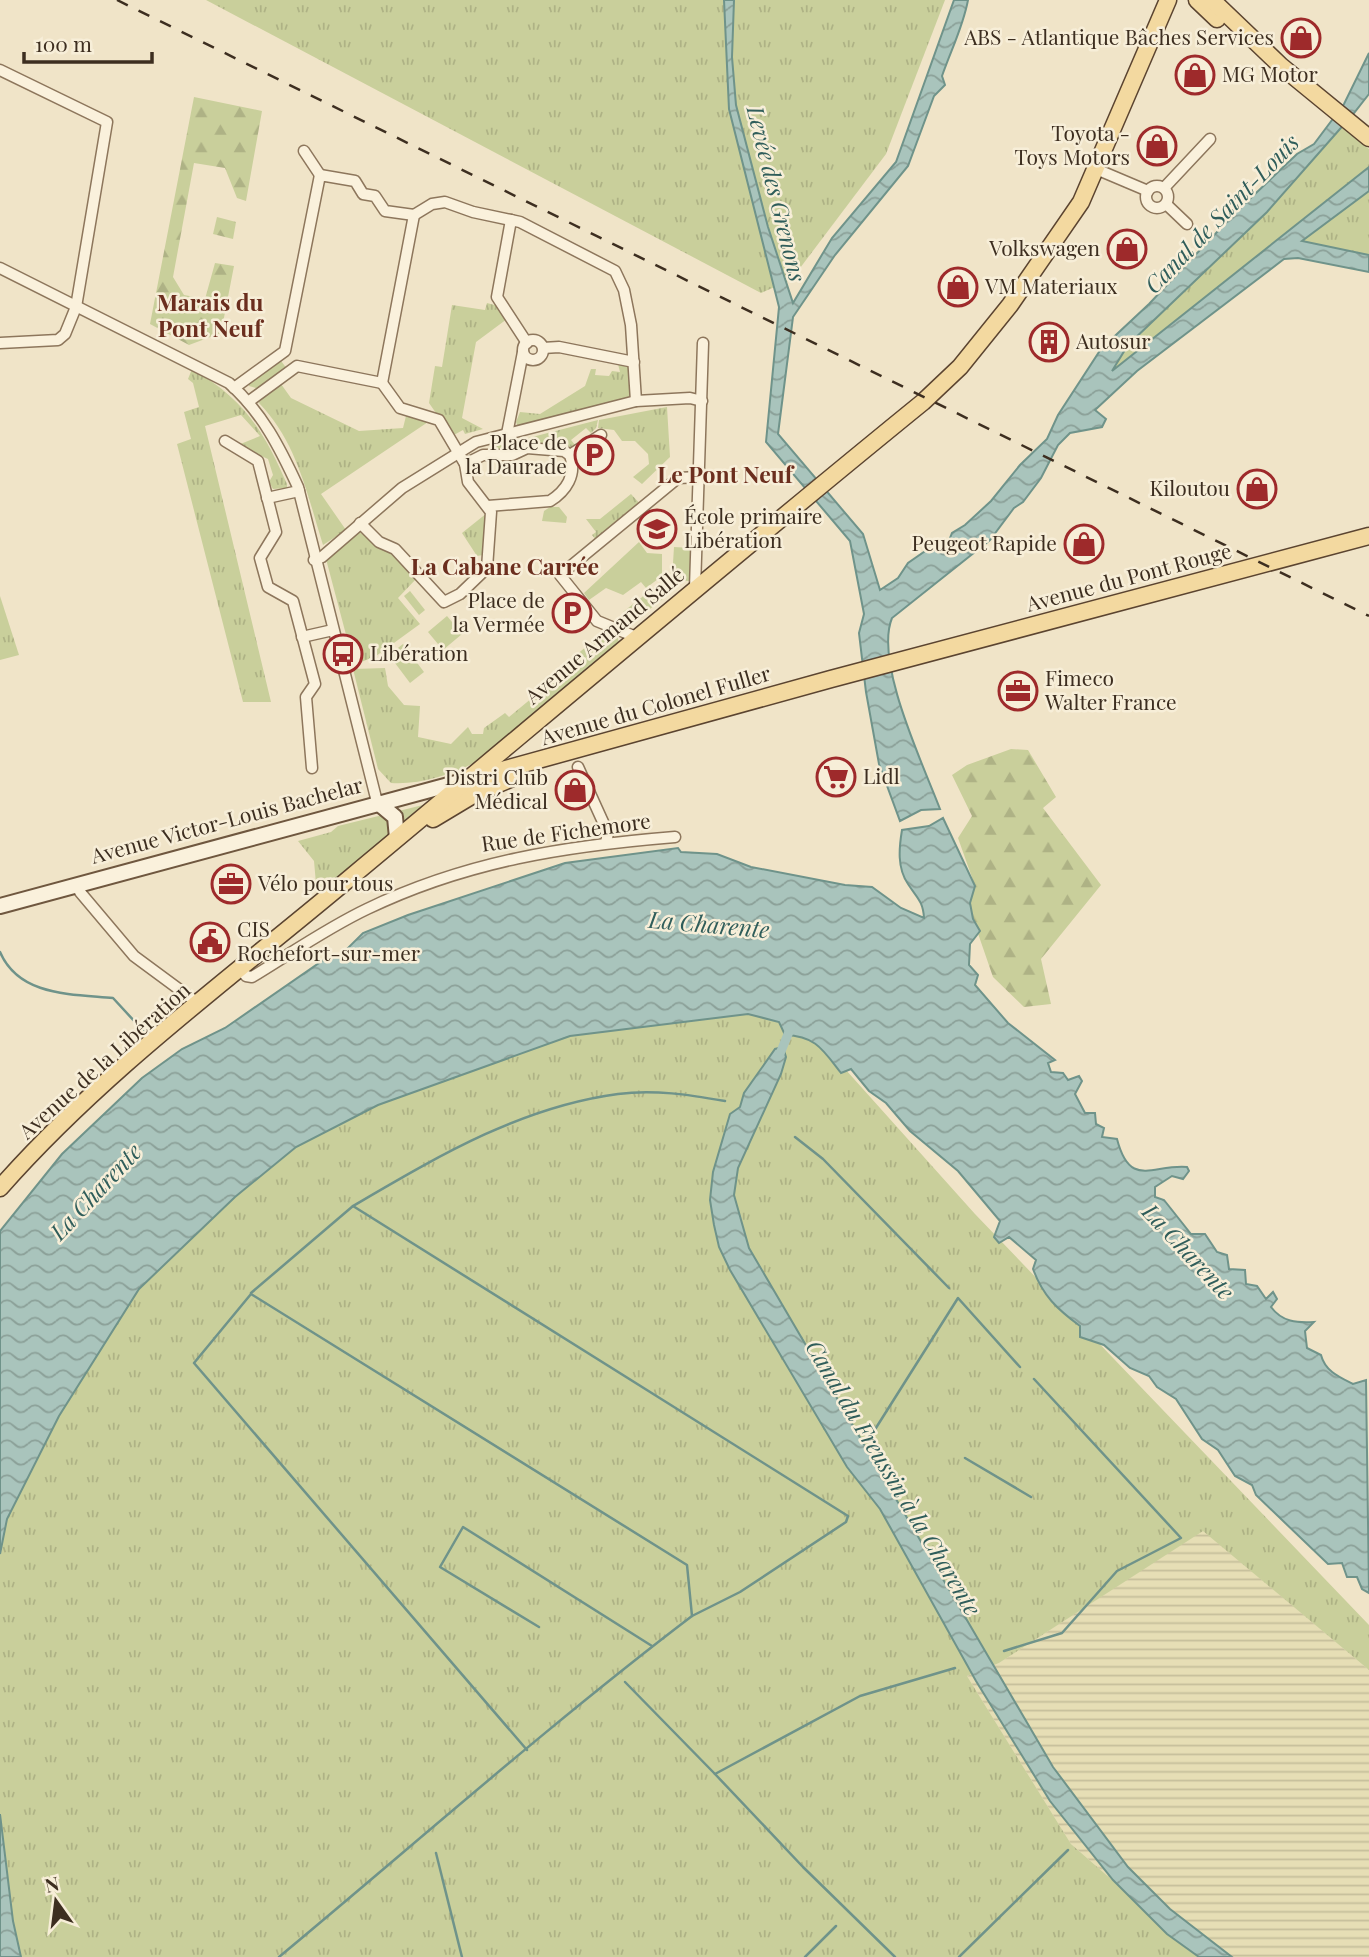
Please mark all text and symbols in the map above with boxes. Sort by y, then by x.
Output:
shop icon: ABS - Atlantique Bâches Services [1280,17,1322,59]
scale bar [24,21,152,65]
place label: ABS - Atlantique Bâches Services [963,22,1274,50]
text: 100 m [35,29,92,57]
shop icon: MG Motor [1174,54,1216,96]
place label: MG Motor [1222,59,1318,87]
water label: Levée des Grenons [740,102,814,285]
place label: Toyota - Toys Motors [1014,118,1130,170]
shop icon: Toyota - Toys Motors [1136,125,1178,167]
water label: Canal de Saint-Louis [1137,126,1305,299]
shop icon: Volkswagen [1106,228,1148,270]
place label: Volkswagen [988,233,1100,261]
shop icon: VM Materiaux [937,266,979,308]
place label: VM Materiaux [984,271,1118,299]
district label: Marais du Pont Neuf [157,286,264,343]
building icon: Autosur [1028,321,1070,363]
place label: Autosur [1075,326,1151,354]
place label: Place de la Daurade [465,427,567,479]
parking icon: Place de la Daurade [573,434,615,476]
district label: Le Pont Neuf [657,458,795,489]
shop icon: Kiloutou [1236,468,1278,510]
place label: Kiloutou [1149,473,1230,501]
place label: École primaire Libération [684,501,822,553]
school or university icon: École primaire Libération [636,508,678,550]
shop icon: Peugeot Rapide [1063,523,1105,565]
place label: Peugeot Rapide [912,528,1057,556]
street label: Avenue du Pont Rouge [1022,535,1234,617]
district label: La Cabane Carrée [411,550,599,581]
street label: Avenue Armand Sallé [517,560,689,710]
place label: Place de la Vermée [452,585,545,637]
parking icon: Place de la Vermée [551,592,593,634]
bus stop icon: Libération [322,633,364,675]
place label: Libération [370,638,469,666]
street label: Avenue du Colonel Fuller [536,658,774,751]
place label: Fimeco Walter France [1044,663,1177,715]
office icon: Fimeco Walter France [997,670,1039,712]
supermarket icon: Lidl [815,756,857,798]
place label: Lidl [863,761,900,789]
place label: Distri Club Médical [445,762,548,814]
street label: Avenue Victor-Louis Bachelar [86,769,366,869]
shop icon: Distri Club Médical [554,769,596,811]
street label: Rue de Fichemore [479,805,652,857]
office icon: Vélo pour tous [210,863,252,905]
place label: Vélo pour tous [257,868,393,896]
water label: La Charente [646,903,771,944]
place label: CIS Rochefort-sur-mer [237,914,421,966]
public building icon: CIS Rochefort-sur-mer [189,921,231,963]
street label: Avenue de la Libération [11,975,196,1145]
water label: La Charente [42,1136,148,1247]
water label: La Charente [1136,1195,1242,1306]
water label: Canal du Freussin à la Charente [800,1334,989,1621]
north arrow [21,1866,91,1936]
text: N [42,1869,62,1898]

